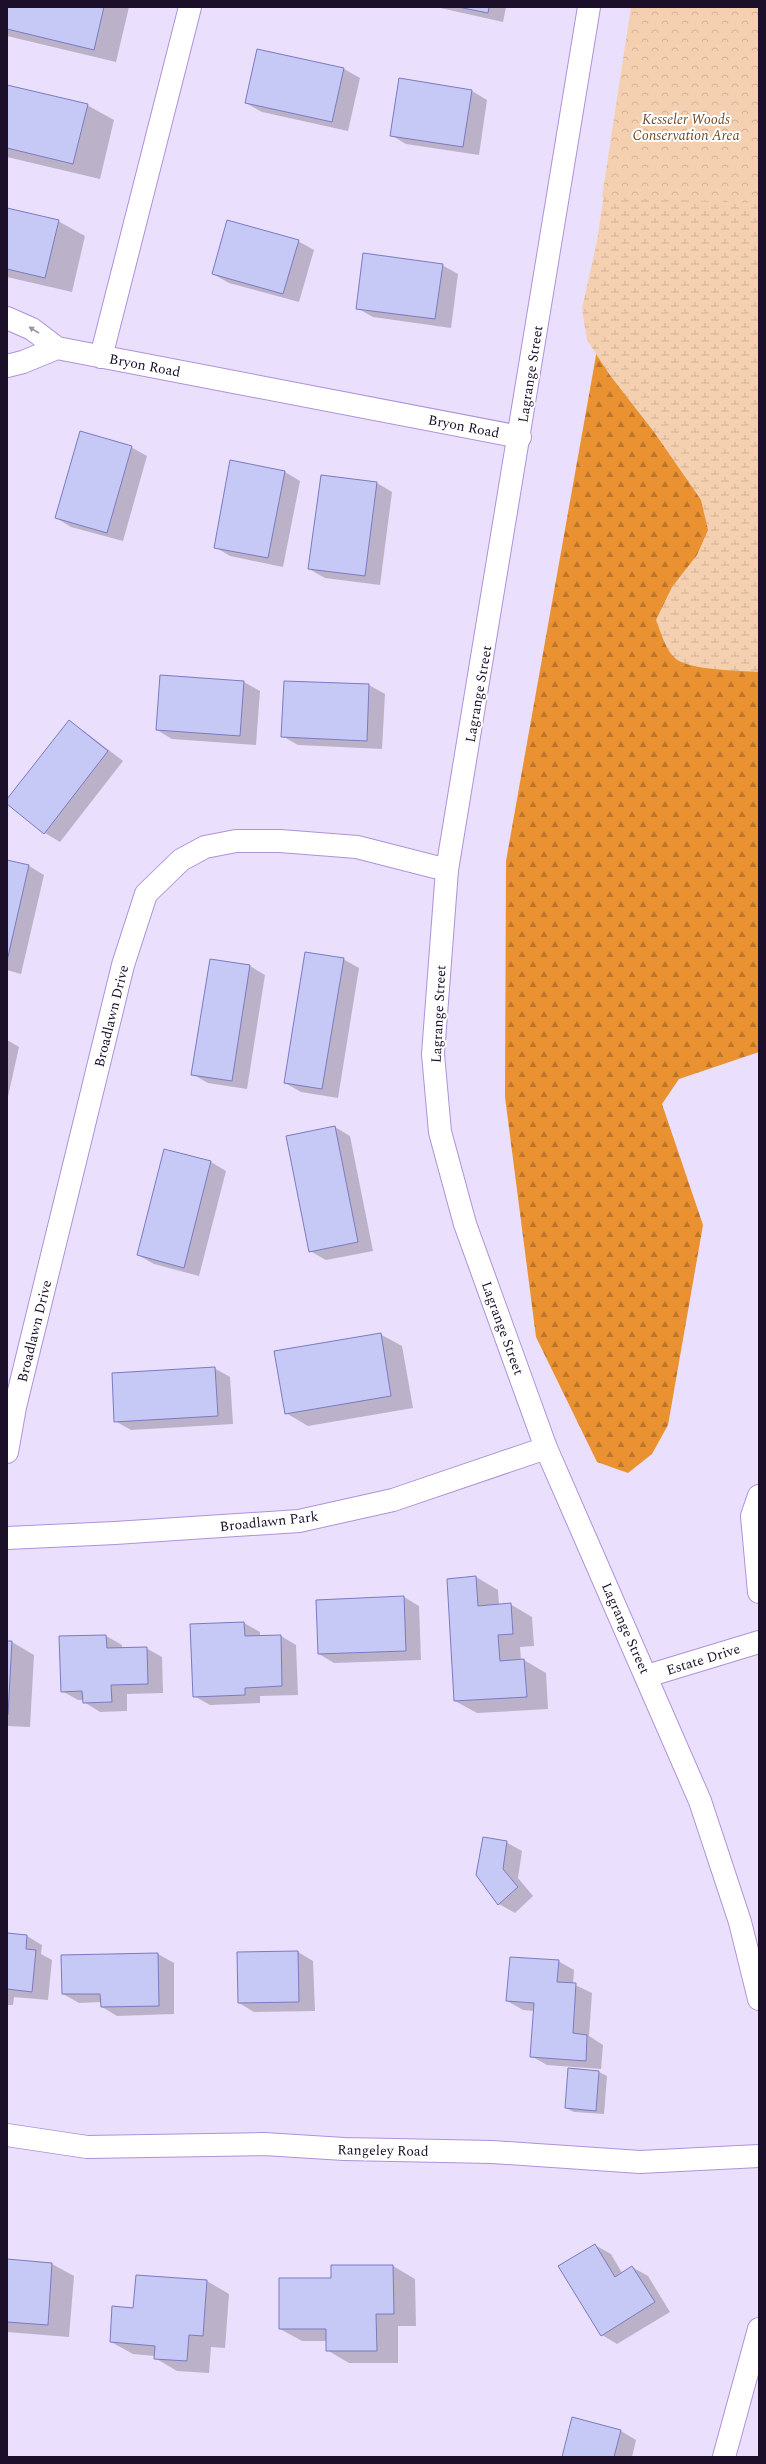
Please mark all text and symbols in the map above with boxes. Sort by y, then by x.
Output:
park label: Kesseler Woods Conservation Area [632,109,740,146]
street label: Lagrange Street [512,324,549,424]
one-way arrow [28,327,40,334]
street label: Bryon Road [107,348,183,383]
street label: Bryon Road [426,409,502,444]
street label: Lagrange Street [460,644,497,744]
street label: Broadlawn Drive [89,963,134,1069]
street label: Lagrange Street [425,964,452,1064]
street label: Broadlawn Drive [12,1278,57,1384]
street label: Lagrange Street [476,1278,529,1378]
street label: Broadlawn Park [219,1506,320,1537]
street label: Lagrange Street [596,1579,655,1677]
street label: Estate Drive [664,1638,743,1681]
street label: Rangeley Road [337,2139,429,2162]

